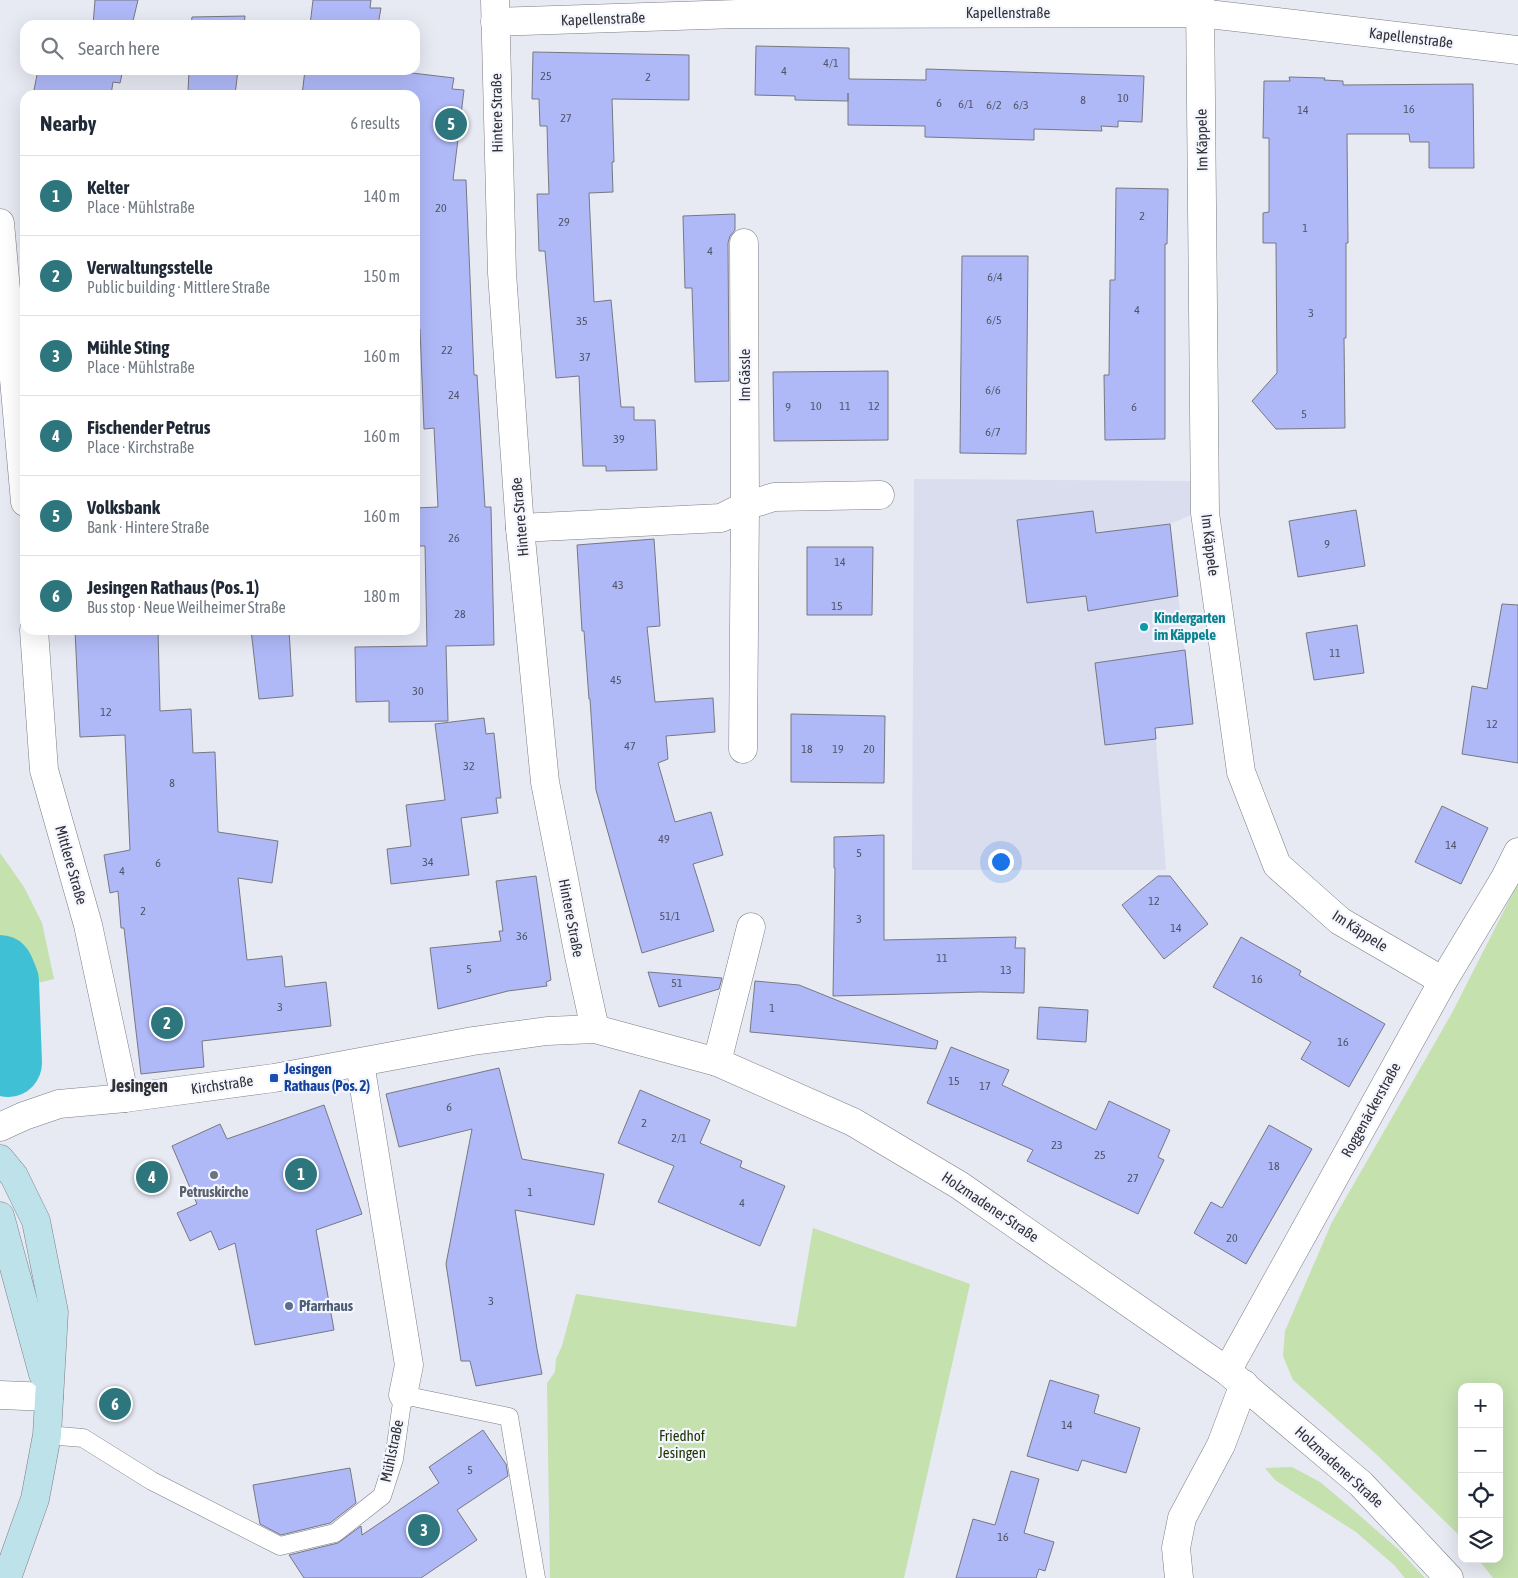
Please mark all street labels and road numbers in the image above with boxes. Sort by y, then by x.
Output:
street label: Kapellenstraße [966,4,1050,21]
street label: Kapellenstraße [561,9,646,28]
street label: Kapellenstraße [1368,24,1454,51]
street label: Hintere Straße [487,73,506,153]
street label: Im Käppele [1192,108,1211,171]
street label: Im Gässle [736,348,753,401]
street label: Hintere Straße [508,477,531,557]
street label: Im Käppele [1198,513,1223,577]
street label: Mittlere Straße [52,823,91,907]
street label: Hintere Straße [556,877,587,959]
street label: Im Käppele [1329,906,1391,955]
street label: Roggenäckerstraße [1338,1059,1404,1160]
street label: Kirchstraße [190,1072,254,1097]
street label: Holzmadener Straße [939,1168,1042,1245]
street label: Mühlstraße [377,1418,406,1484]
street label: Holzmadener Straße [1292,1423,1387,1511]

